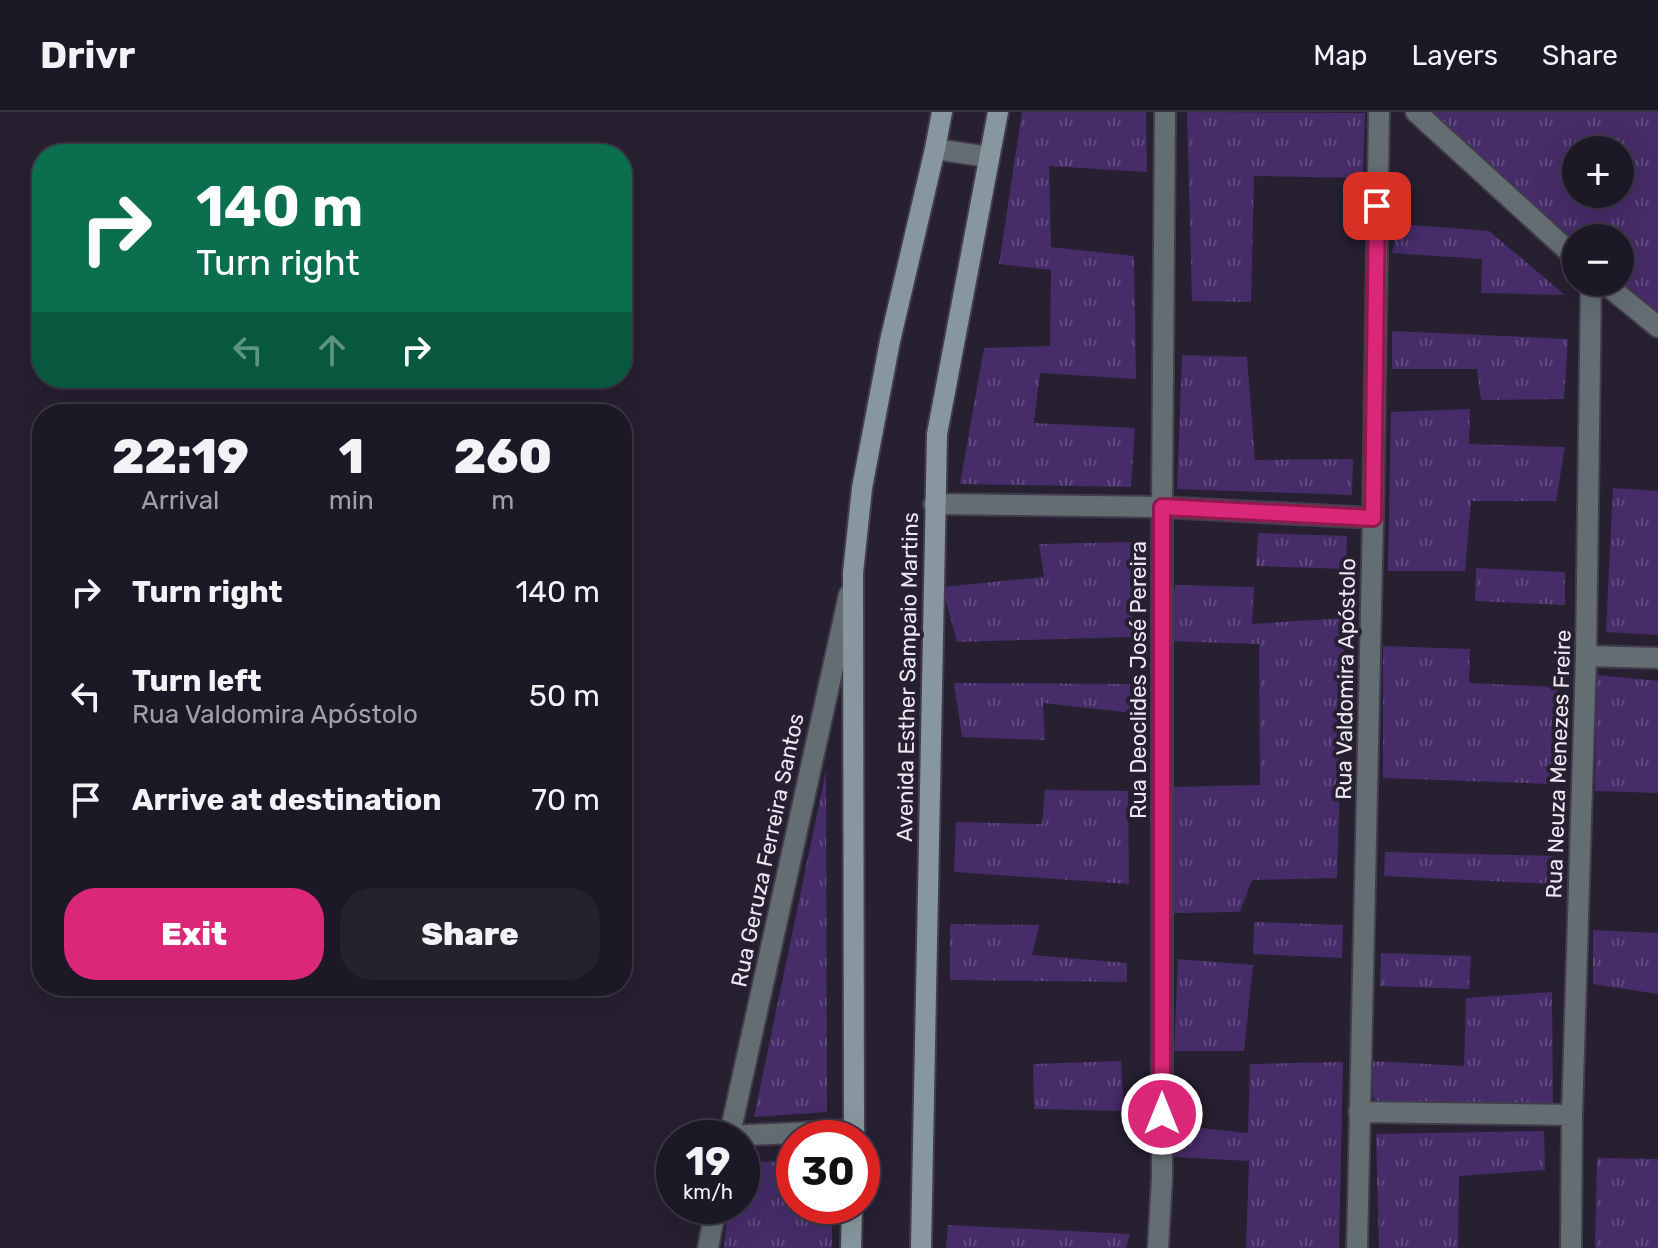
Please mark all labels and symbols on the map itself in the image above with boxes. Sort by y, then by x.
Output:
pin [1343,172,1411,240]
street label: Avenida Esther Sampaio Martins [891,512,924,842]
street label: Rua Deoclides José Pereira [1125,541,1152,819]
street label: Rua Valdomira Apóstolo [1330,558,1361,800]
street label: Rua Neuza Menezes Freire [1540,629,1577,899]
street label: Rua Geruza Ferreira Santos [725,711,810,989]
position arrow [1120,1072,1204,1156]
speed limit sign: 30 [776,1120,880,1224]

